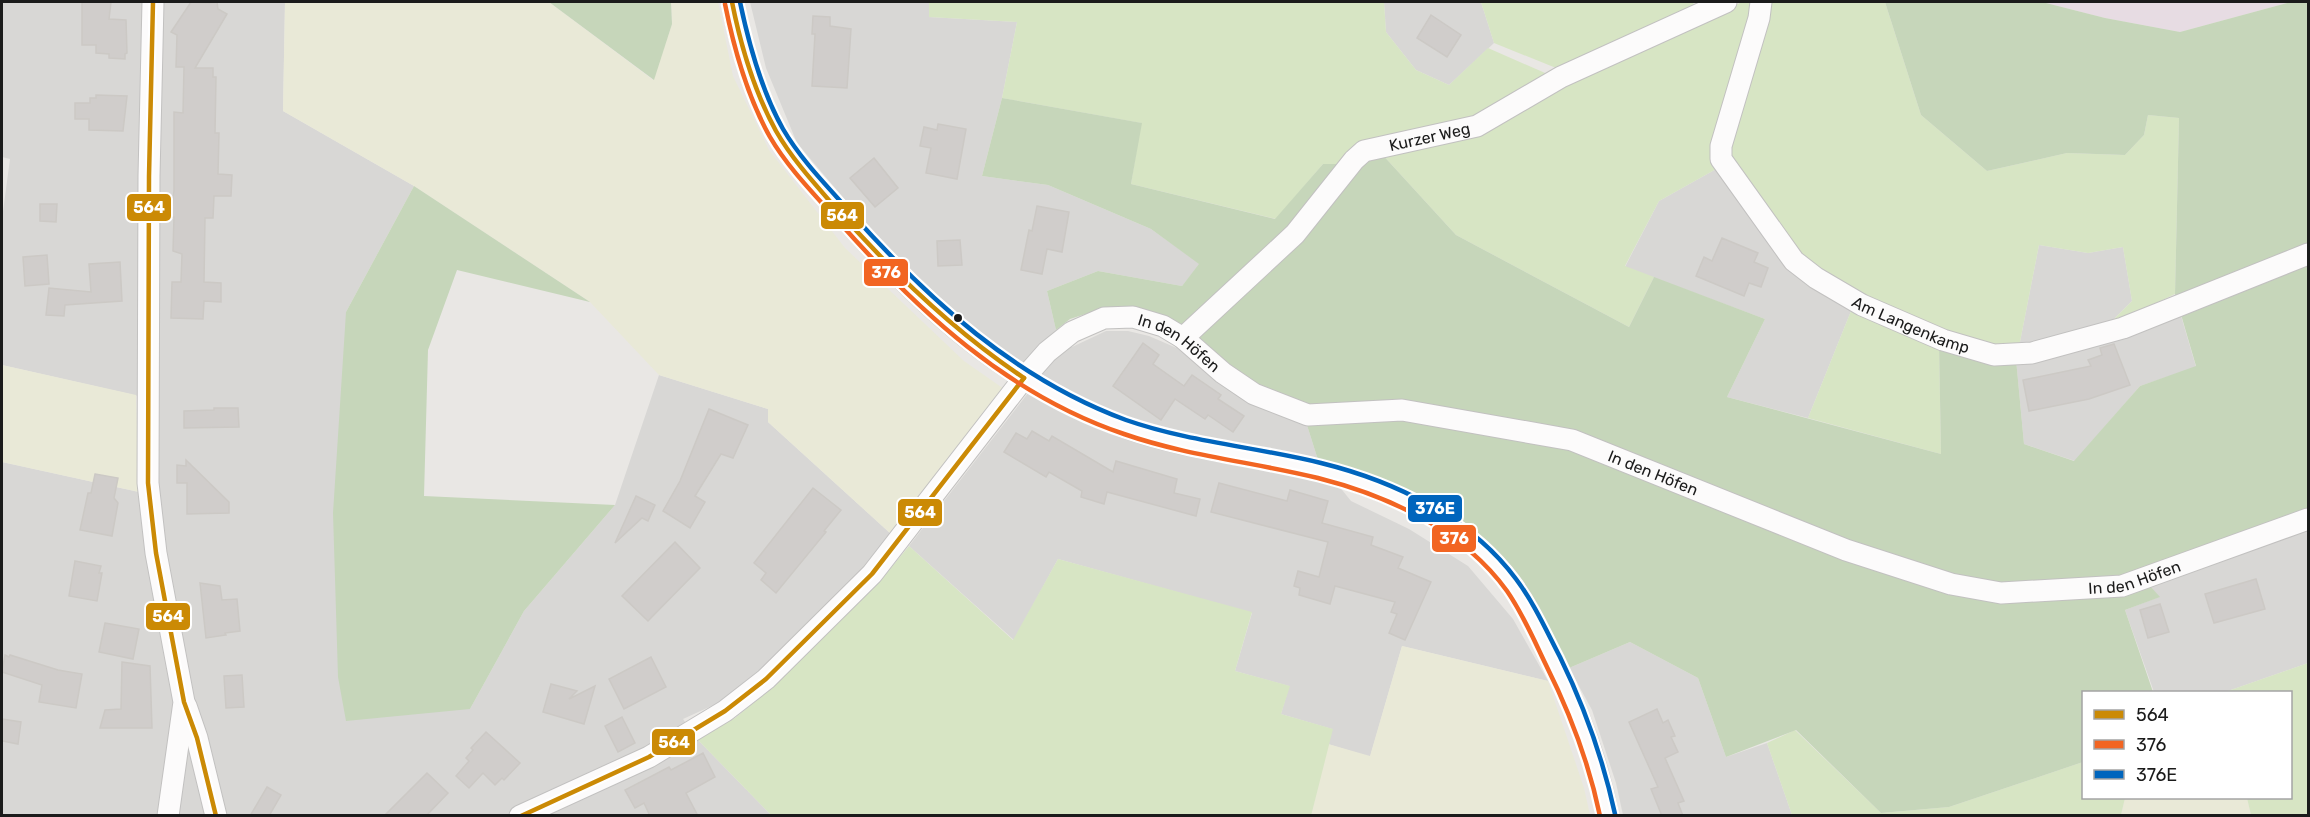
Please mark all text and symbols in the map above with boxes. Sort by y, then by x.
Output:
street label: Kurzer Weg [1387,118,1472,155]
line badge: 564 [126,193,172,222]
text: 564 [133,198,165,217]
line badge: 564 [820,201,865,230]
text: 564 [826,206,858,225]
line badge: 376 [863,258,909,287]
text: 376 [871,263,901,282]
street label: Am Langenkamp [1849,292,1972,357]
street label: In den Höfen [1136,310,1224,376]
unlabelled marker [952,312,964,324]
street label: In den Höfen [1605,446,1701,499]
line badge: 376E [1407,494,1463,523]
line badge: 564 [897,498,943,527]
text: 376E [1415,499,1455,518]
text: 564 [904,503,936,522]
line badge: 376 [1431,524,1477,553]
text: 376 [1439,529,1469,548]
street label: In den Höfen [2088,556,2183,597]
line badge: 564 [145,602,191,631]
text: 564 [152,607,184,626]
legend [2082,691,2292,799]
text: 564 [2136,704,2169,726]
line badge: 564 [651,728,696,756]
text: 564 [658,733,690,752]
text: 376 [2136,734,2166,756]
text: 376E [2136,764,2177,786]

